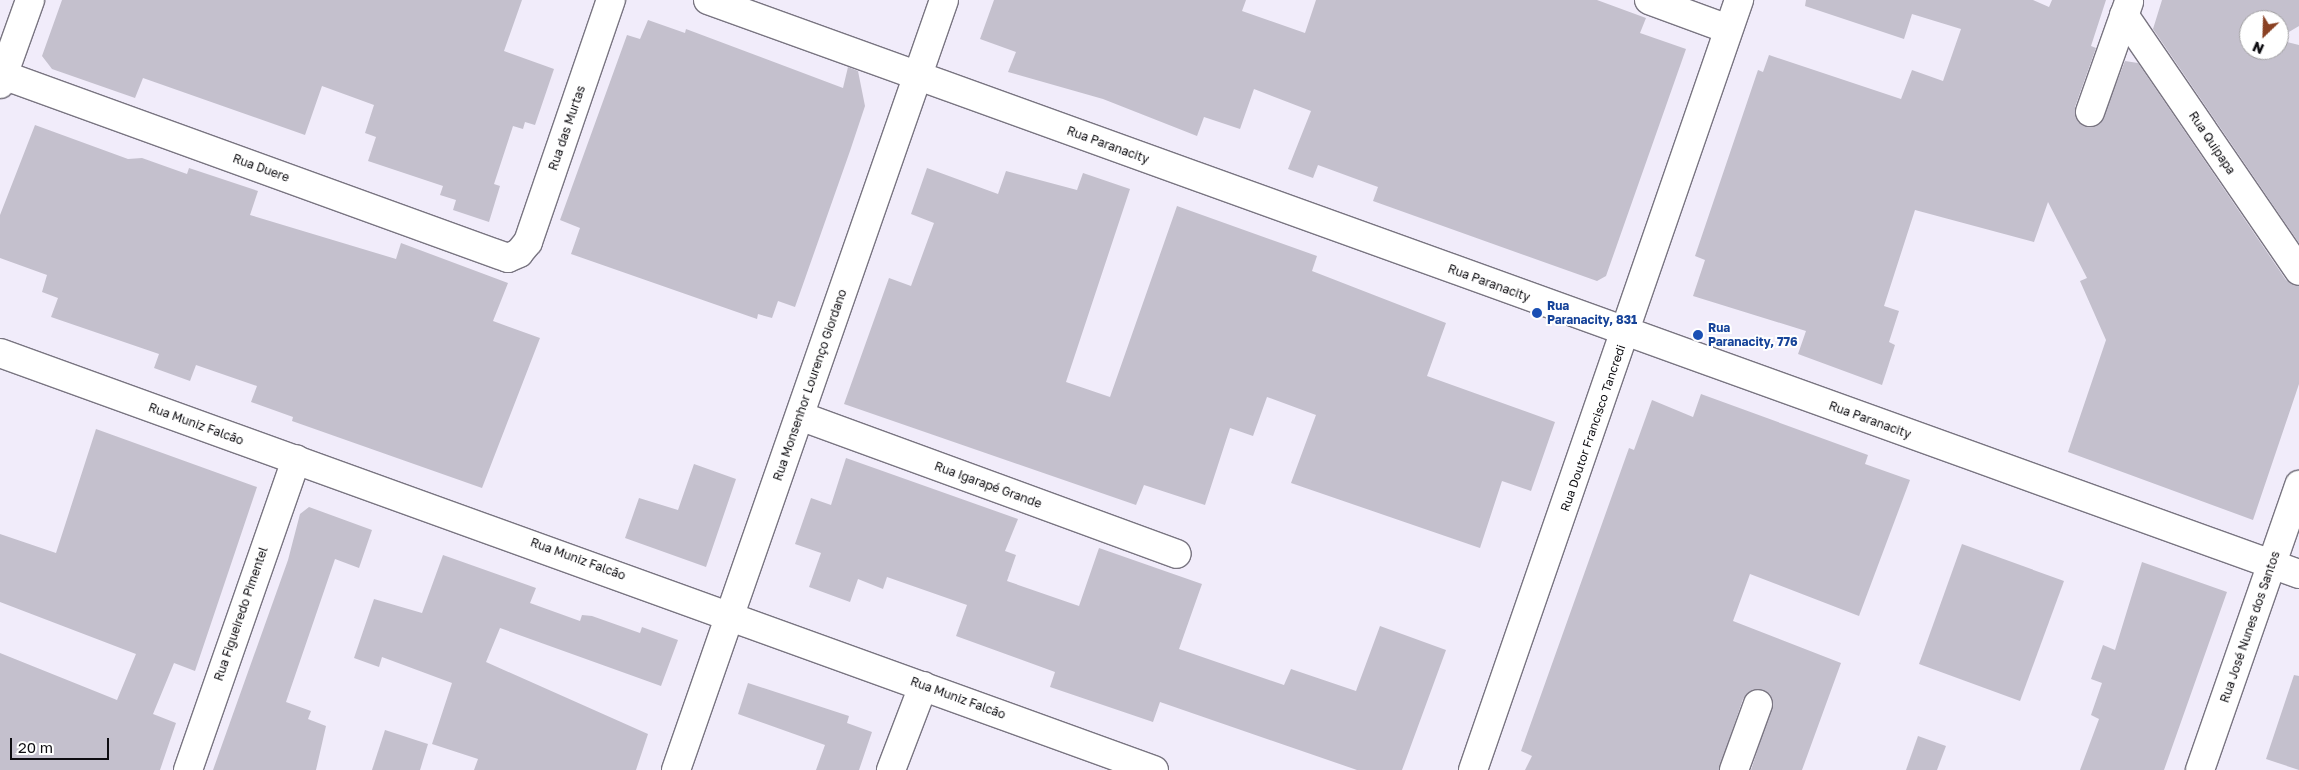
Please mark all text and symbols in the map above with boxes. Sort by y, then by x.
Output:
north arrow [2239,10,2289,60]
text: N [2250,38,2266,58]
street label: Rua das Murtas [546,84,588,172]
street label: Rua Quipapa [2186,109,2238,177]
street label: Rua Paranacity [1065,123,1151,167]
street label: Rua Duere [231,151,291,185]
street label: Rua Paranacity [1446,261,1532,305]
street label: Rua Monsenhor Lourenço Giordano [770,287,850,483]
place label: Rua Paranacity, 831 [1547,299,1637,327]
marker: Rua Paranacity, 831 [1531,307,1543,319]
place label: Rua Paranacity, 776 [1708,321,1798,349]
marker: Rua Paranacity, 776 [1692,329,1704,341]
street label: Rua Doutor Francisco Tancredi [1558,343,1628,513]
street label: Rua Paranacity [1827,398,1913,442]
street label: Rua Muniz Falcão [146,400,246,448]
street label: Rua Igarapé Grande [932,459,1044,511]
street label: Rua Muniz Falcão [528,535,628,583]
street label: Rua Figueiredo Pimentel [211,545,271,683]
street label: Rua José Nunes dos Santos [2217,549,2283,705]
street label: Rua Muniz Falcão [908,674,1008,722]
scale bar [12,728,111,760]
text: 20 m [18,738,53,756]

